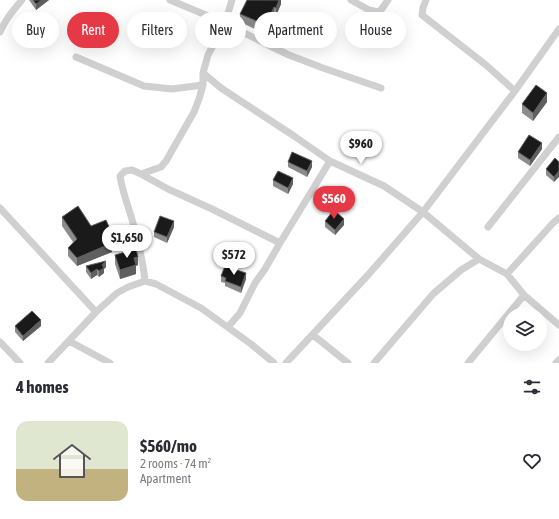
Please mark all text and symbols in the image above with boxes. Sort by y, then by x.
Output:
chip: Buy [12,12,59,48]
chip: Rent [67,12,119,48]
chip: Filters [127,12,187,48]
chip: New [195,12,246,48]
chip: Apartment [254,12,337,48]
chip: House [345,12,406,48]
pin: $960 [337,131,385,165]
text: $960 [349,136,373,151]
pin: $560 [310,186,358,220]
text: $560 [322,191,346,206]
pin: $1,650 [94,225,160,259]
text: $1,650 [111,230,143,245]
pin: $572 [210,242,258,276]
text: $572 [222,247,246,262]
map controls [503,307,547,351]
button: layers [503,307,547,351]
icon: filters [521,376,543,398]
text: 4 homes [16,377,69,397]
text: $560/mo [140,436,197,456]
icon: home [48,437,96,485]
icon: heart [521,450,543,472]
text: 2 rooms · 74 m² [140,456,211,471]
text: Apartment [140,471,191,486]

